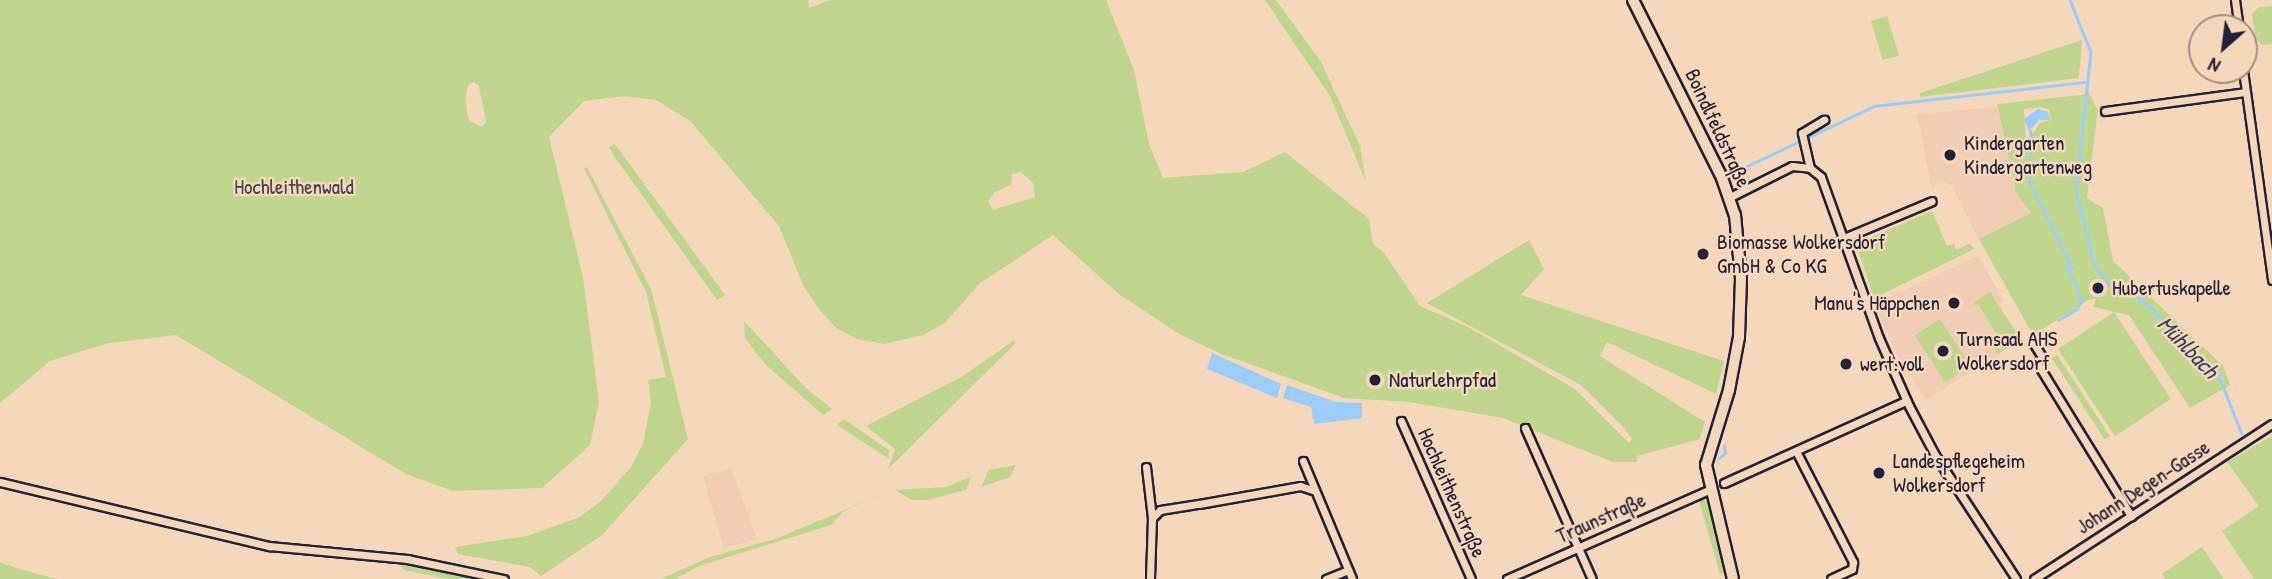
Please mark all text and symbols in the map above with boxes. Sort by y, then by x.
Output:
north arrow [2188,14,2258,84]
text: N [2204,52,2225,80]
street label: Boindlfeldstraße [1680,65,1756,191]
place label: Kindergarten Kindergartenweg [1964,130,2092,180]
marker: Kindergarten Kindergartenweg [1942,147,1958,163]
park label: Hochleithenwald [234,174,354,200]
place label: Biomasse Wolkersdorf GmbH & Co KG [1717,229,1885,279]
marker: Biomasse Wolkersdorf GmbH & Co KG [1695,246,1711,262]
place label: Hubertuskapelle [2112,275,2231,301]
marker: Hubertuskapelle [2090,280,2106,296]
place label: Manu's Häppchen [1814,290,1940,316]
marker: Manu's Häppchen [1946,295,1962,311]
water label: Mühlbach [2152,310,2224,384]
place label: Turnsaal AHS Wolkersdorf [1957,326,2057,376]
marker: Turnsaal AHS Wolkersdorf [1935,343,1951,359]
place label: wert.voll [1860,351,1924,377]
marker: wert.voll [1838,356,1854,372]
place label: Naturlehrpfad [1389,367,1496,393]
marker: Naturlehrpfad [1367,372,1383,388]
street label: Hochleithenstraße [1412,424,1492,562]
street label: Johann Degen-Gasse [2072,435,2214,539]
place label: Landespflegeheim Wolkersdorf [1893,448,2025,498]
marker: Landespflegeheim Wolkersdorf [1871,465,1887,481]
street label: Traunstraße [1552,487,1650,549]

